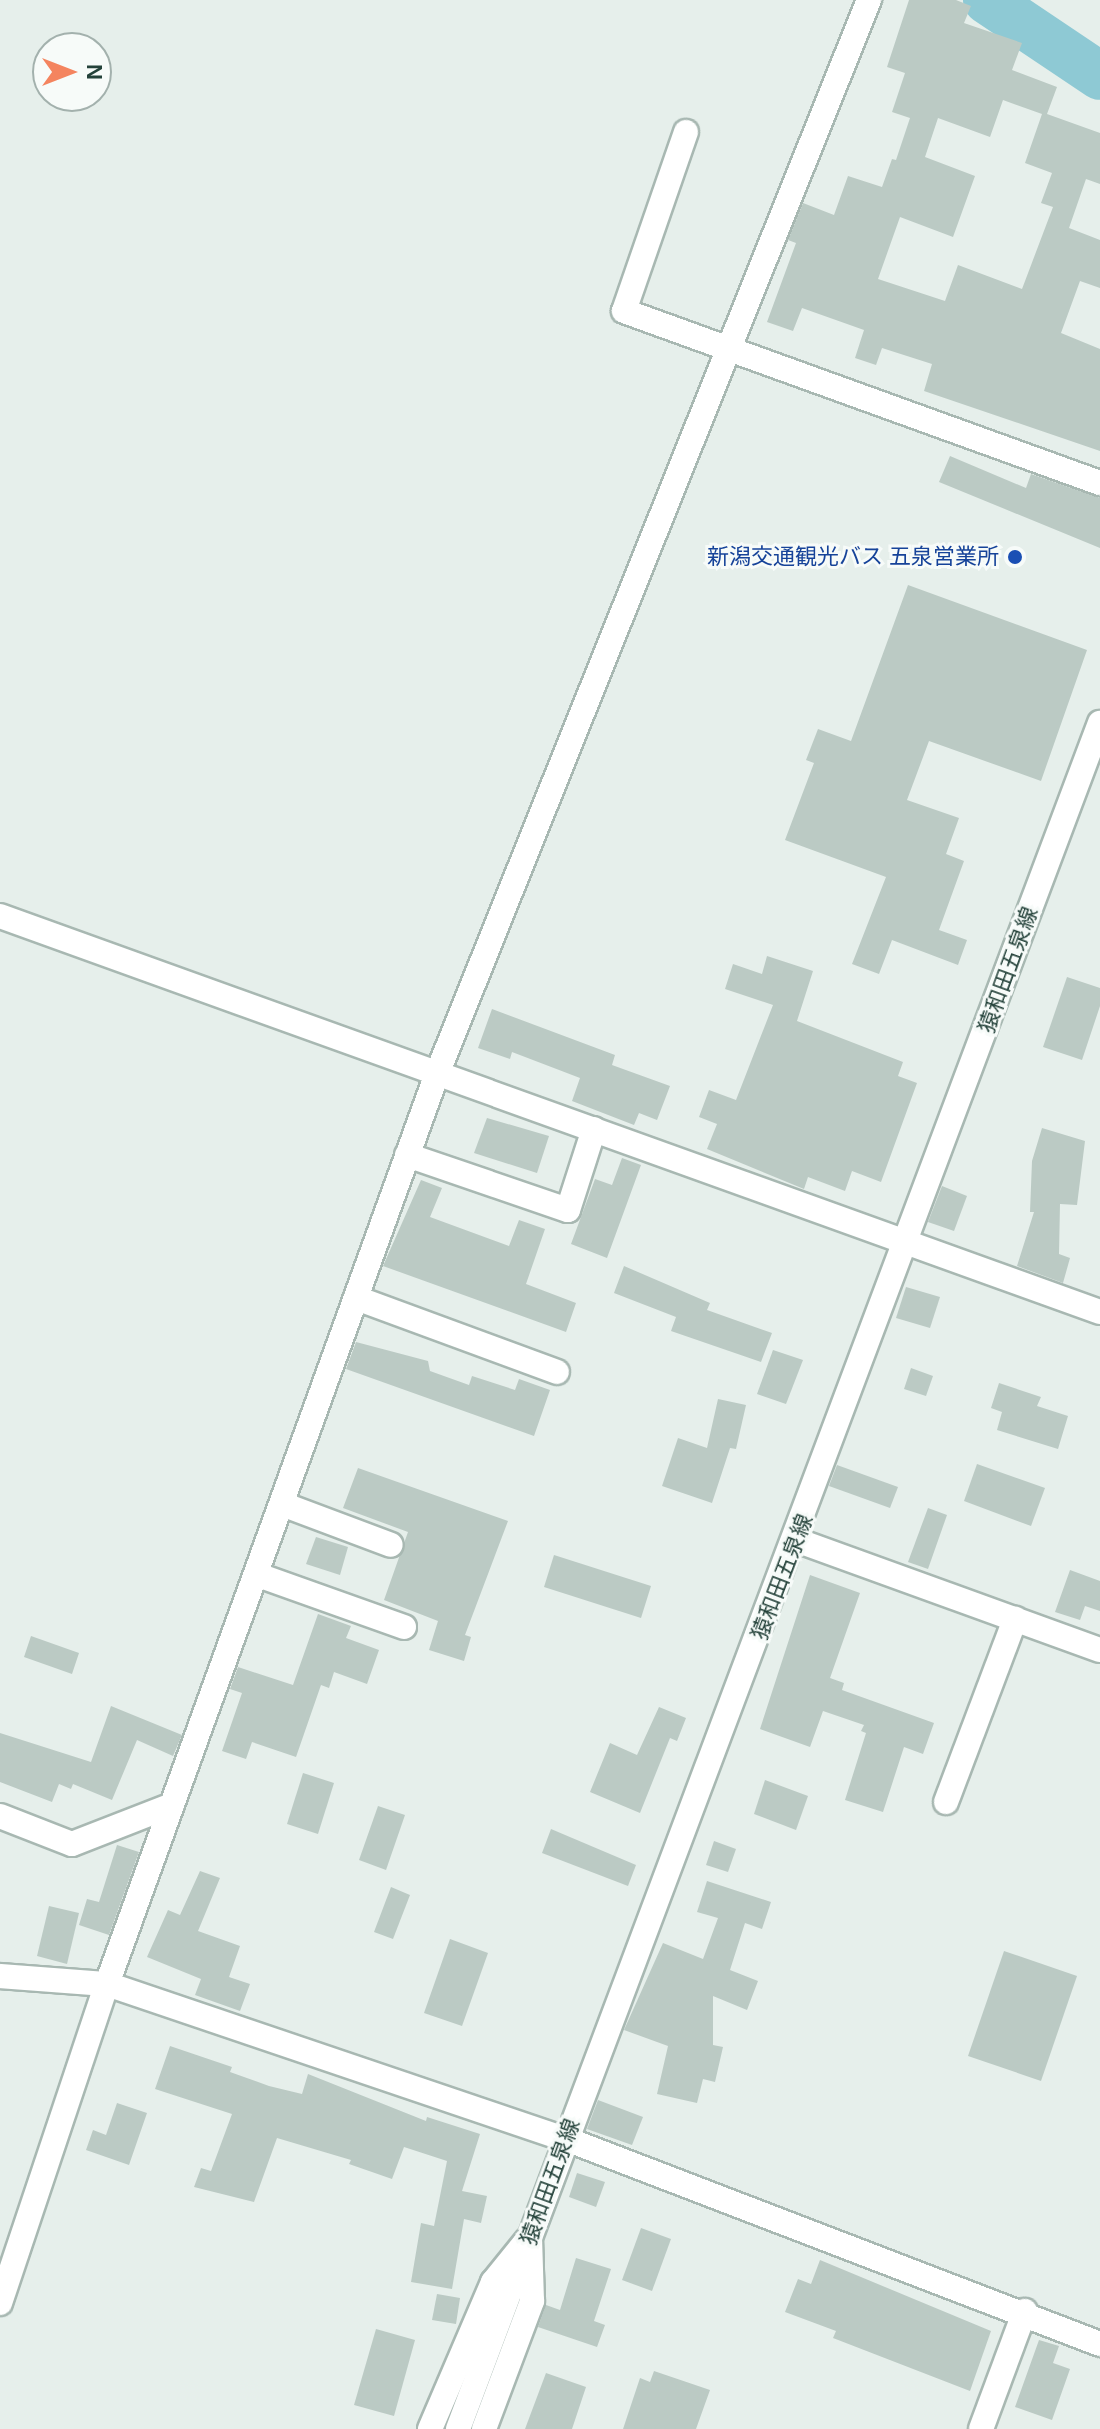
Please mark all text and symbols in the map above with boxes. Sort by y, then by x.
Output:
north arrow [32,32,112,112]
text: N [82,64,107,80]
place label: 新潟交通観光バス 五泉営業所 [707,544,999,570]
marker: 新潟交通観光バス 五泉営業所 [1006,548,1024,566]
street label: 猿和田五泉線 [973,903,1043,1037]
street label: 猿和田五泉線 [746,1511,818,1643]
street label: 猿和田五泉線 [515,2115,585,2249]

